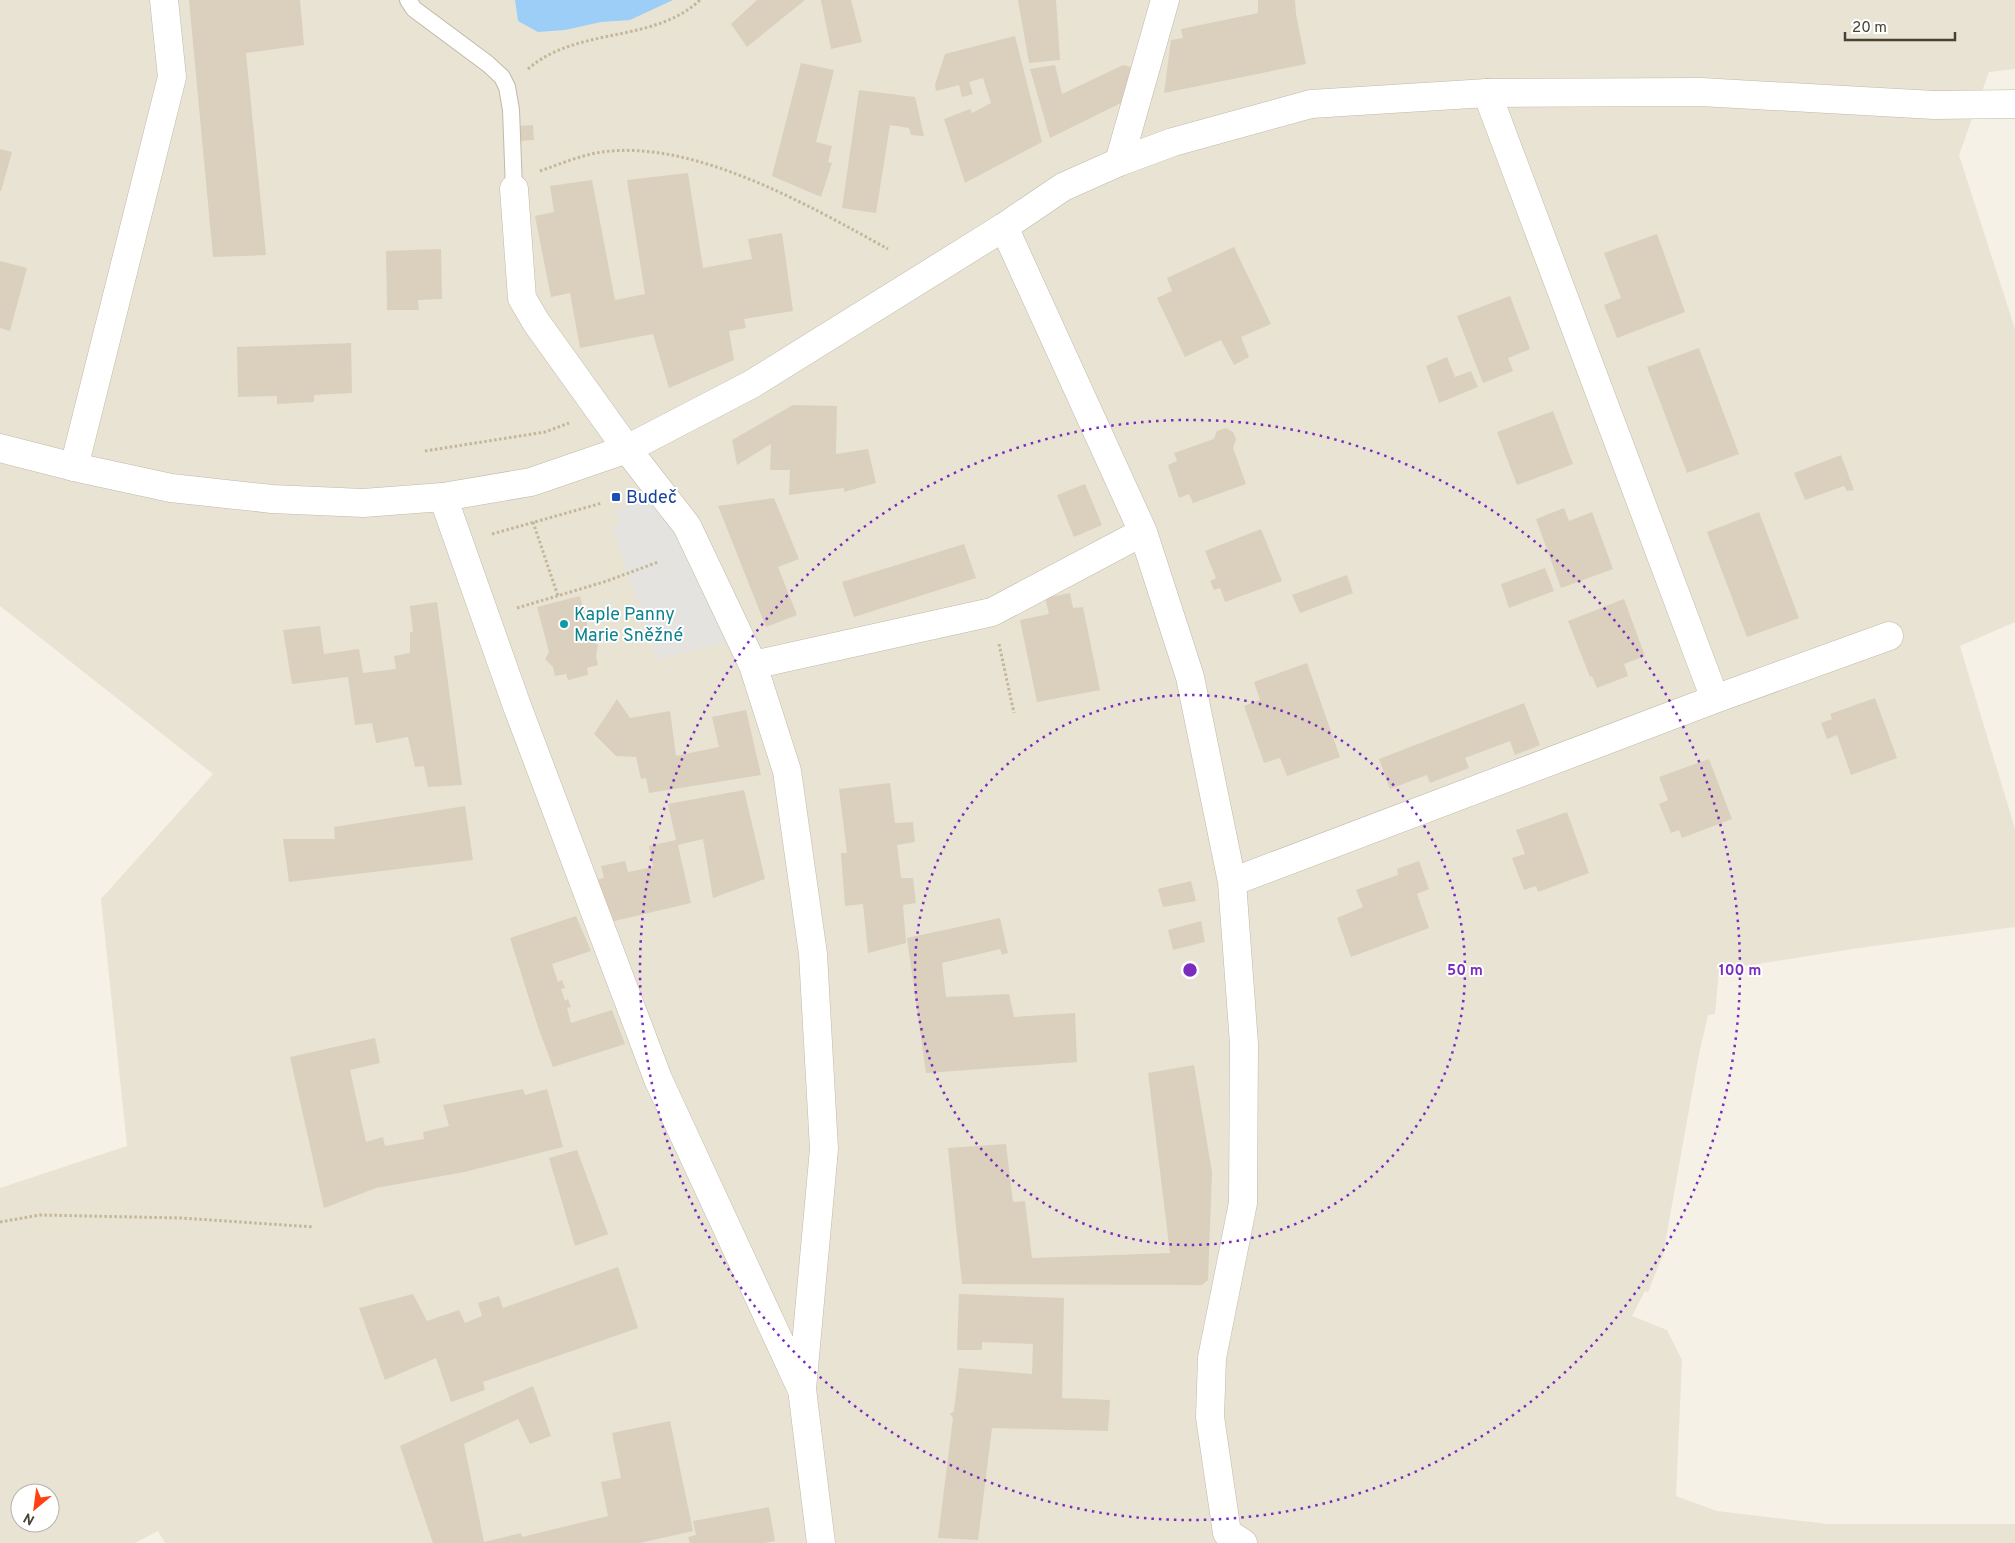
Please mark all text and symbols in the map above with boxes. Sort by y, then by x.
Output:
scale bar [1845,10,1955,42]
text: 20 m [1852,19,1887,38]
place label: Budeč [626,487,677,510]
marker: Budeč [610,491,622,503]
place label: Kaple Panny Marie Sněžné [574,604,683,648]
marker: Kaple Panny Marie Sněžné [558,618,570,630]
centre of rings [1181,961,1199,979]
text: 50 m [1447,962,1483,981]
text: 100 m [1719,962,1761,981]
north arrow [10,1483,60,1533]
text: N [21,1508,38,1528]

